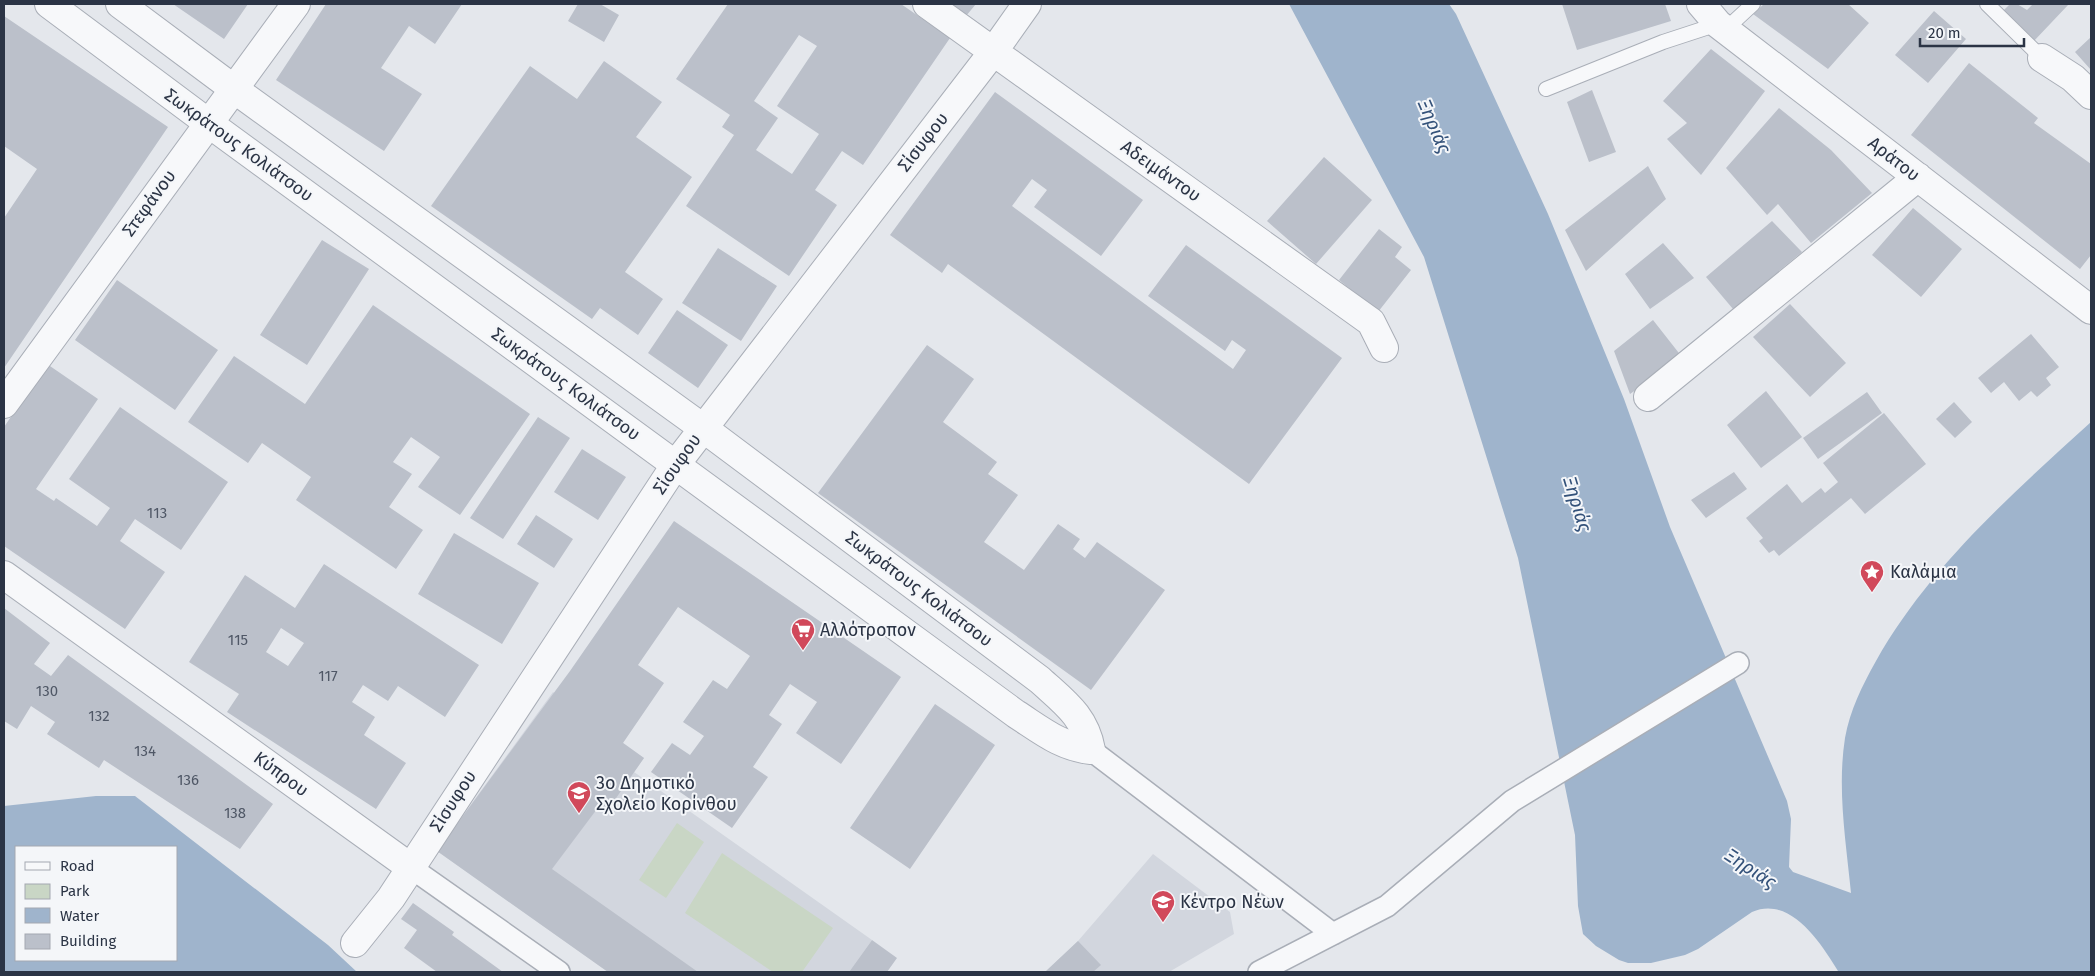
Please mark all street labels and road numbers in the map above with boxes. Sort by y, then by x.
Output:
street label: Σωκράτους Κολιάτσου [160,84,318,206]
street label: Σίσυφου [893,108,953,176]
street label: Αράτου [1864,132,1924,186]
street label: Αδειμάντου [1117,135,1205,207]
street label: Στεφάνου [117,165,181,241]
street label: Σωκράτους Κολιάτσου [487,323,645,445]
street label: Σίσυφου [648,429,706,499]
street label: Σωκράτους Κολιάτσου [841,527,997,651]
street label: Κύπρου [249,747,313,801]
street label: Σίσυφου [425,766,481,836]

